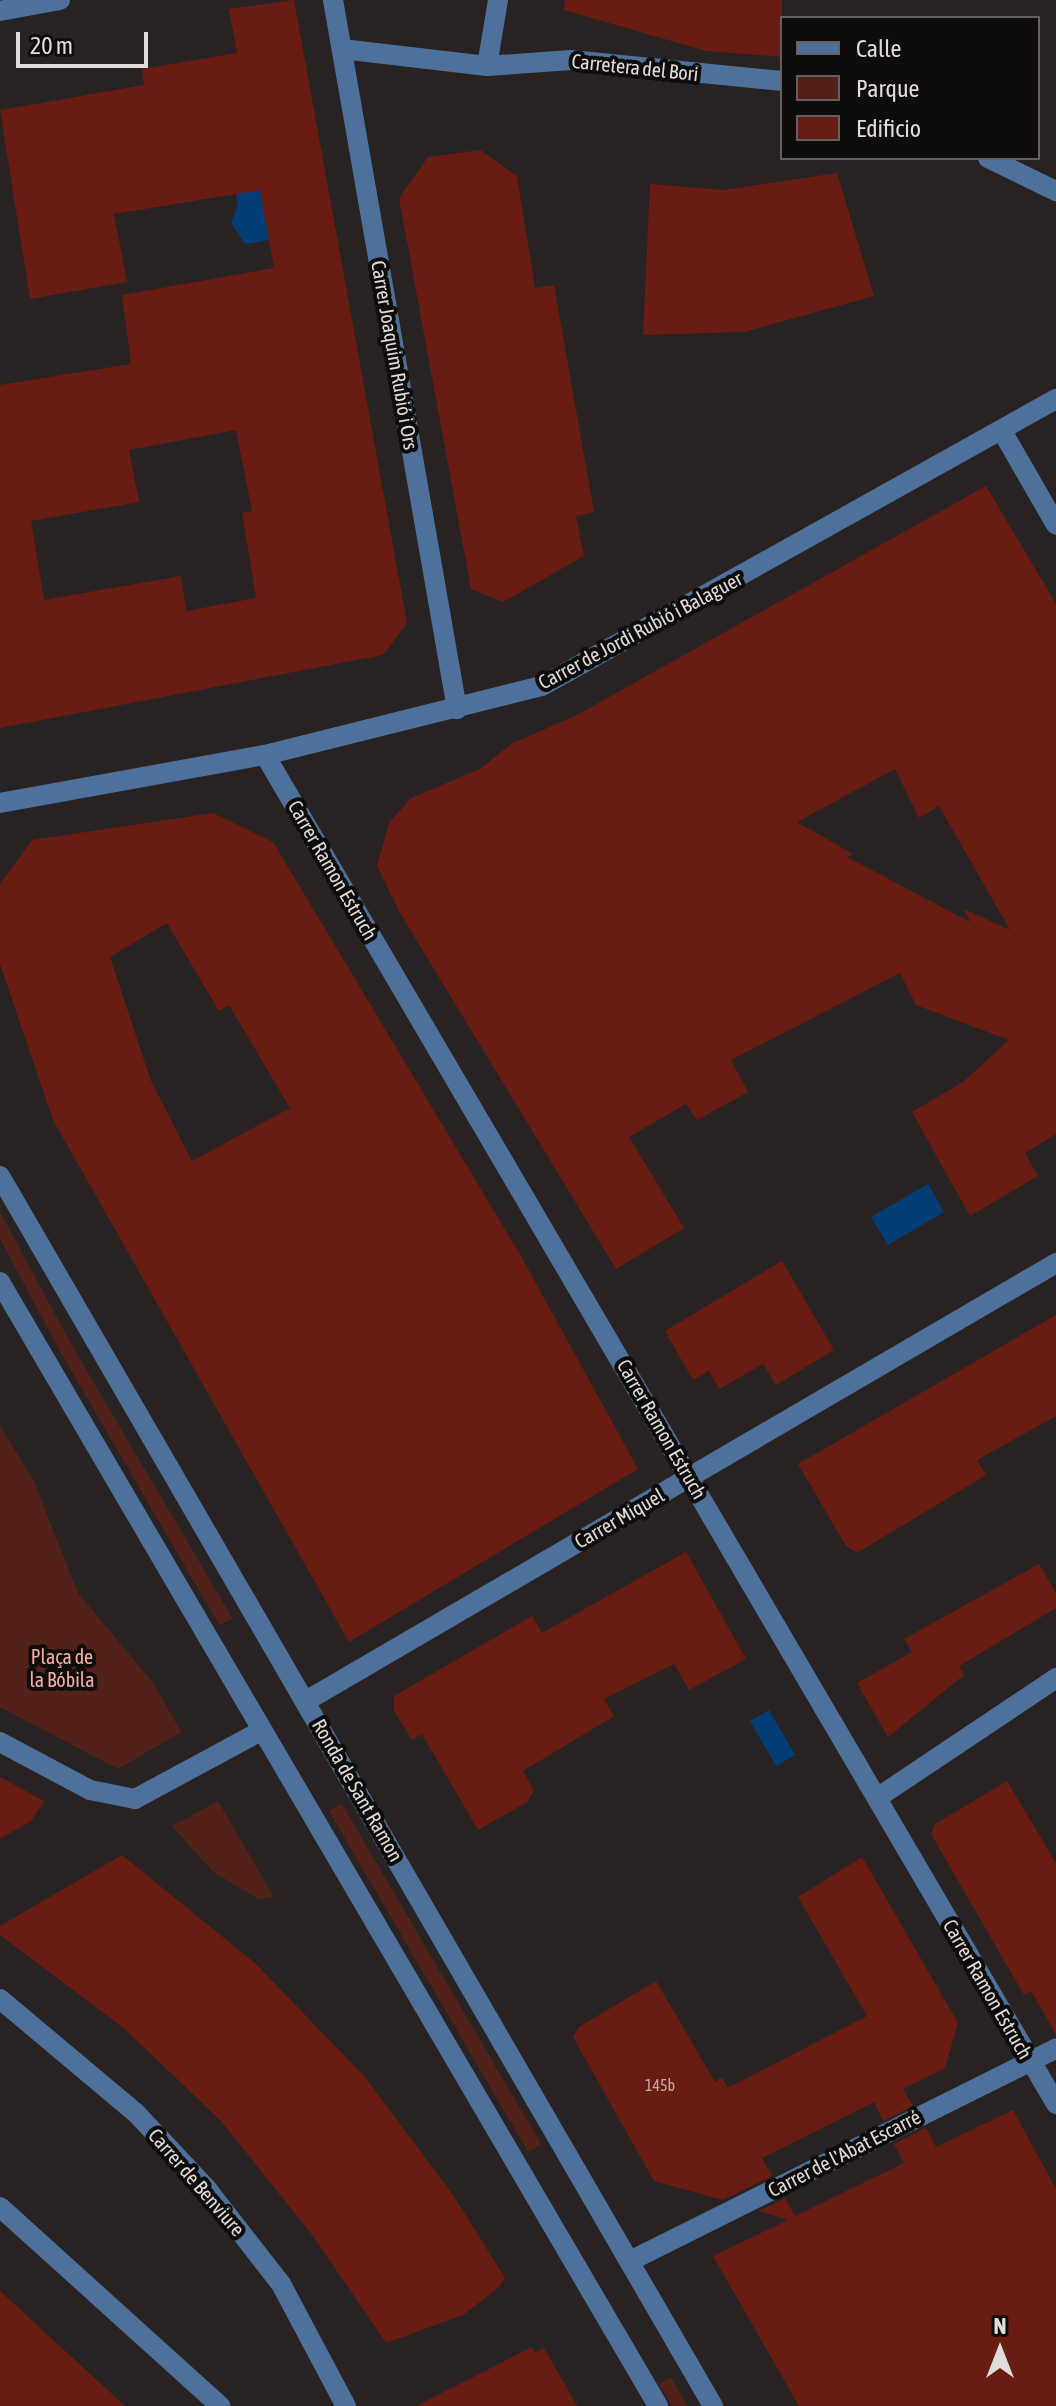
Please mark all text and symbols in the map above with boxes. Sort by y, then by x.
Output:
scale bar [20,16,152,66]
legend [780,16,1040,160]
text: 20 m [30,32,73,59]
text: Calle [856,35,901,62]
street label: Carretera del Bori [570,48,700,86]
text: Parque [856,75,919,102]
text: Edificio [856,115,921,142]
street label: Carrer Joaquim Rubió i Ors [367,259,423,451]
street label: Carrer de Jordi Rubió i Balaguer [534,566,746,694]
street label: Carrer Ramon Estruch [283,796,383,944]
street label: Carrer Ramon Estruch [612,1355,712,1503]
street label: Carrer Miquel [570,1483,668,1553]
park label: Plaça de la Bóbila [30,1645,94,1692]
street label: Ronda de Sant Ramon [307,1714,409,1866]
street label: Carrer Ramon Estruch [938,1915,1038,2063]
house number: 145b [645,2075,675,2095]
street label: Carrer de l'Abat Escarré [764,2104,924,2202]
street label: Carrer de Benviure [144,2123,250,2241]
north arrow [960,2310,1040,2390]
text: N [994,2313,1006,2339]

